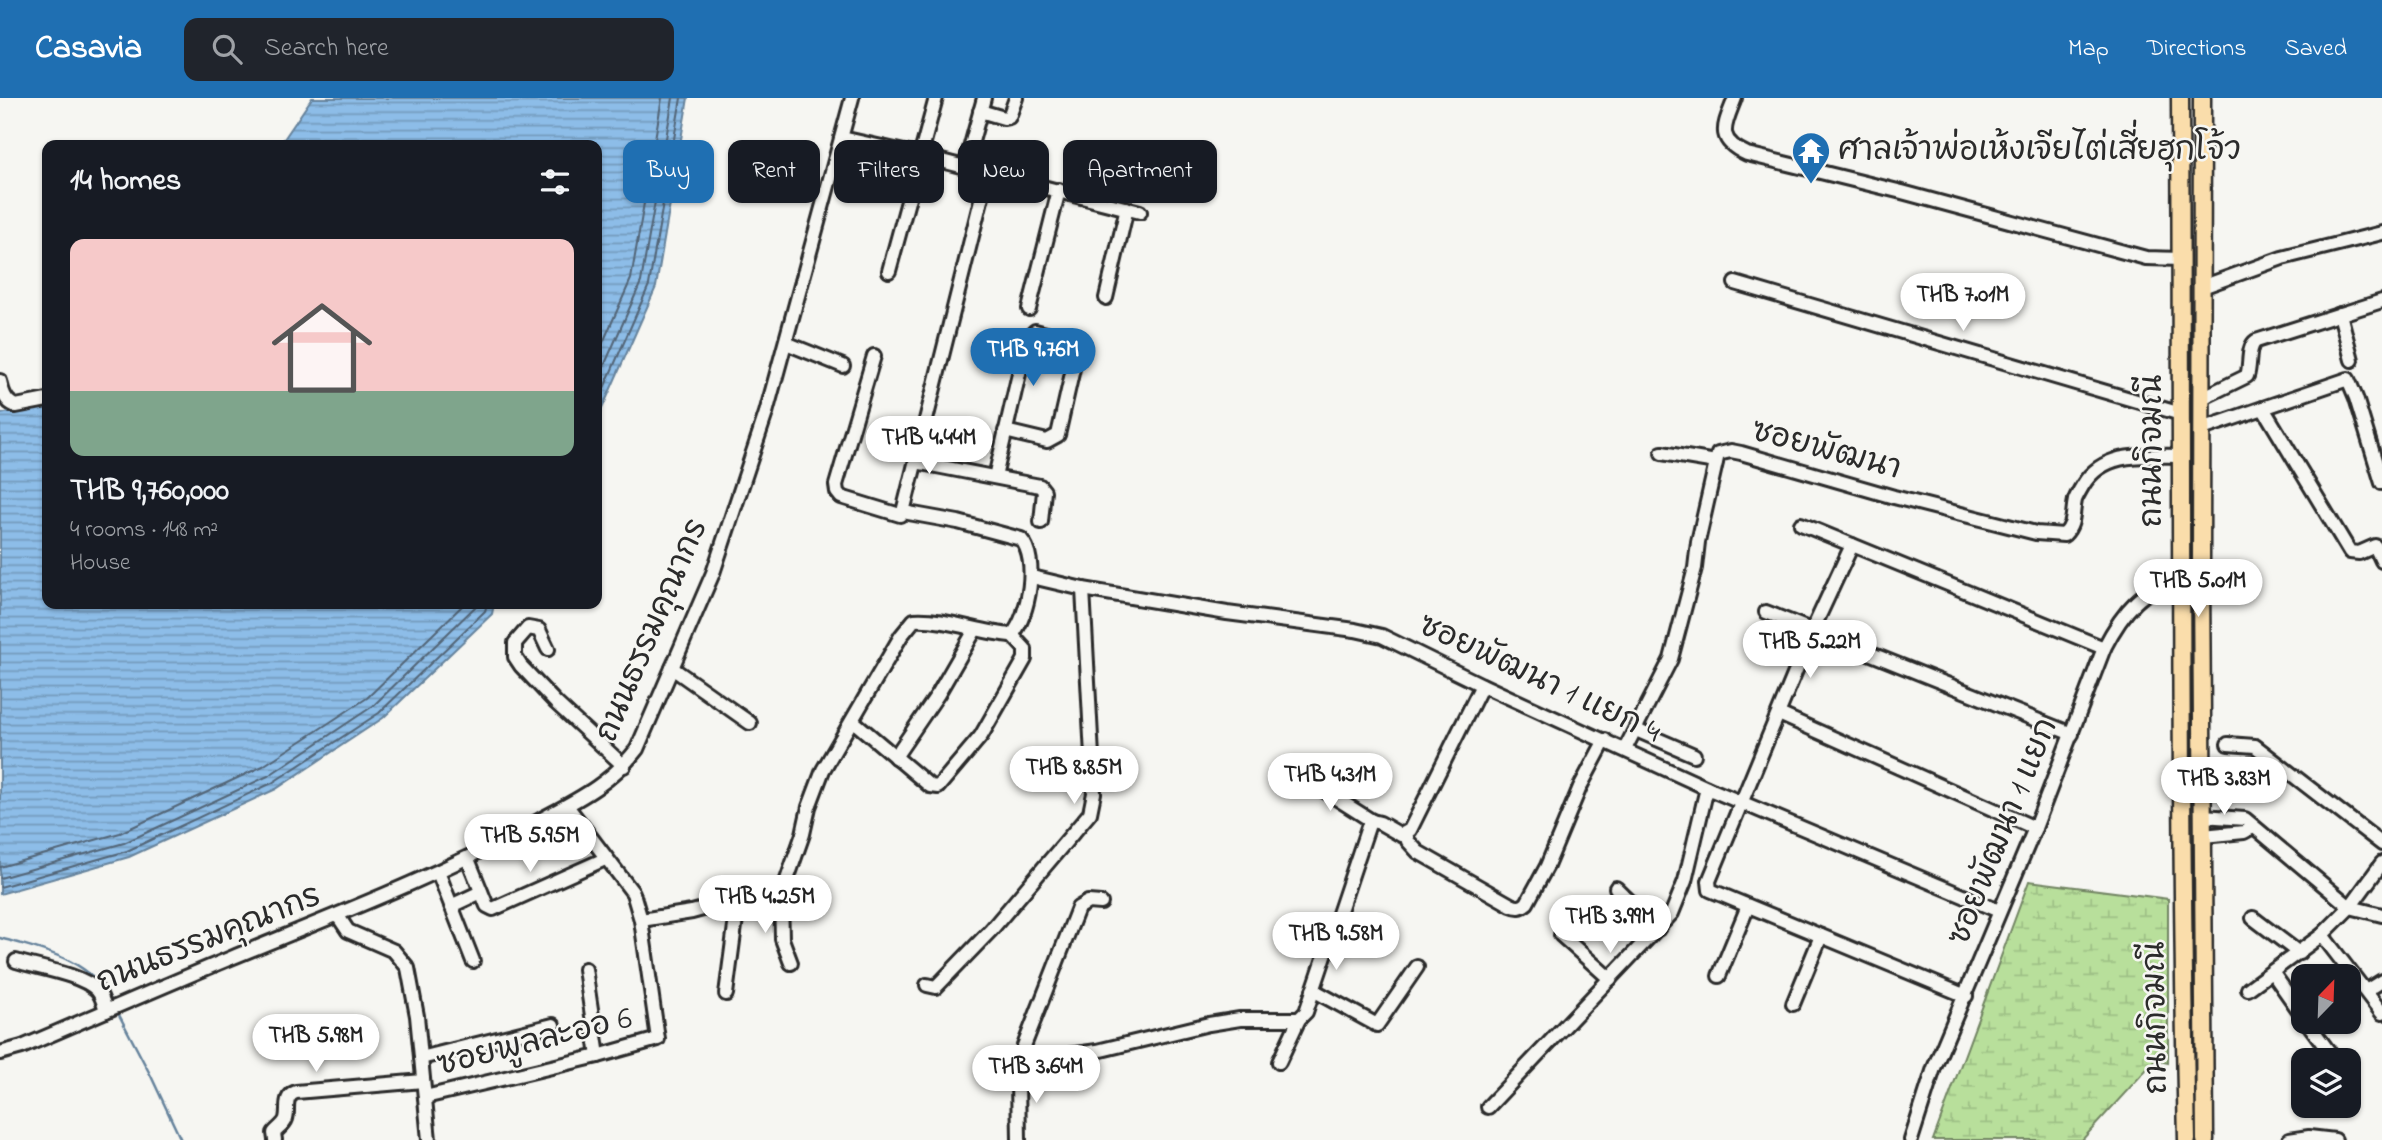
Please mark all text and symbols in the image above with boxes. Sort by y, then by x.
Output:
search box [184,18,674,81]
text: Casavia [35,25,142,73]
icon: search [208,30,246,68]
text: Search here [264,30,389,68]
text: Map [2068,32,2109,67]
text: Directions [2147,32,2246,67]
text: Saved [2284,32,2347,67]
place label: ศาลเจ้าพ่อเห้งเจียไต่เสี่ยฮุกโจ้ว [1838,119,2241,175]
temple icon: ศาลเจ้าพ่อเห้งเจียไต่เสี่ยฮุกโจ้ว [1790,130,1832,185]
chip: Buy [623,140,714,203]
chip: Rent [728,140,820,203]
chip: Filters [834,140,944,203]
chip: New [958,140,1049,203]
chip: Apartment [1063,140,1217,203]
text: 14 homes [70,160,181,204]
icon: filters [536,163,574,201]
pin: THB 7.01M [1883,274,2043,333]
text: THB 7.01M [1916,279,2010,312]
icon: home [259,285,385,411]
pin: THB 9.76M [953,328,1113,388]
text: THB 9.76M [987,334,1079,367]
street label: ถนนกิจมณี [2130,375,2177,527]
street label: ซอยพัฒนา [1746,408,1906,494]
pin: THB 4.44M [849,416,1009,476]
text: THB 4.44M [882,422,976,455]
text: THB 9,760,000 [70,470,229,514]
street label: ถนนธรรมคุณากร [585,512,721,750]
text: 4 rooms · 148 m² [70,514,218,547]
text: House [70,547,130,580]
pin: THB 5.01M [2118,560,2278,619]
text: THB 5.01M [2150,565,2246,598]
street label: ซอยพัฒนา 1 แยก 4 [1410,603,1668,757]
pin: THB 5.22M [1730,620,1890,680]
text: THB 5.22M [1759,626,1861,659]
street label: ซอยพัฒนา 1 แยก [1937,711,2071,953]
pin: THB 8.85M [994,746,1154,806]
text: THB 8.85M [1026,752,1122,785]
pin: THB 4.31M [1250,754,1410,813]
pin: THB 3.83M [2144,758,2304,817]
text: THB 4.31M [1284,759,1376,792]
text: THB 3.83M [2177,763,2271,796]
pin: THB 5.95M [450,814,610,874]
text: THB 5.95M [480,820,580,853]
street label: ถนนธรรมคุณากร [90,874,328,1006]
pin: THB 4.25M [685,876,845,935]
text: THB 4.25M [715,881,815,914]
pin: THB 3.99M [1530,896,1690,955]
text: THB 3.99M [1565,901,1655,934]
pin: THB 9.58M [1256,912,1416,972]
text: THB 9.58M [1288,918,1384,951]
street label: ถนนกิจมณี [2132,941,2182,1095]
north arrow [2291,964,2361,1034]
map controls [2291,964,2361,1118]
street label: ซอยพูลละออ 6 [433,996,637,1090]
pin: THB 5.98M [236,1014,396,1074]
text: THB 5.98M [268,1020,364,1053]
pin: THB 3.64M [956,1046,1116,1105]
button: layers [2291,1048,2361,1118]
text: THB 3.64M [988,1051,1084,1084]

